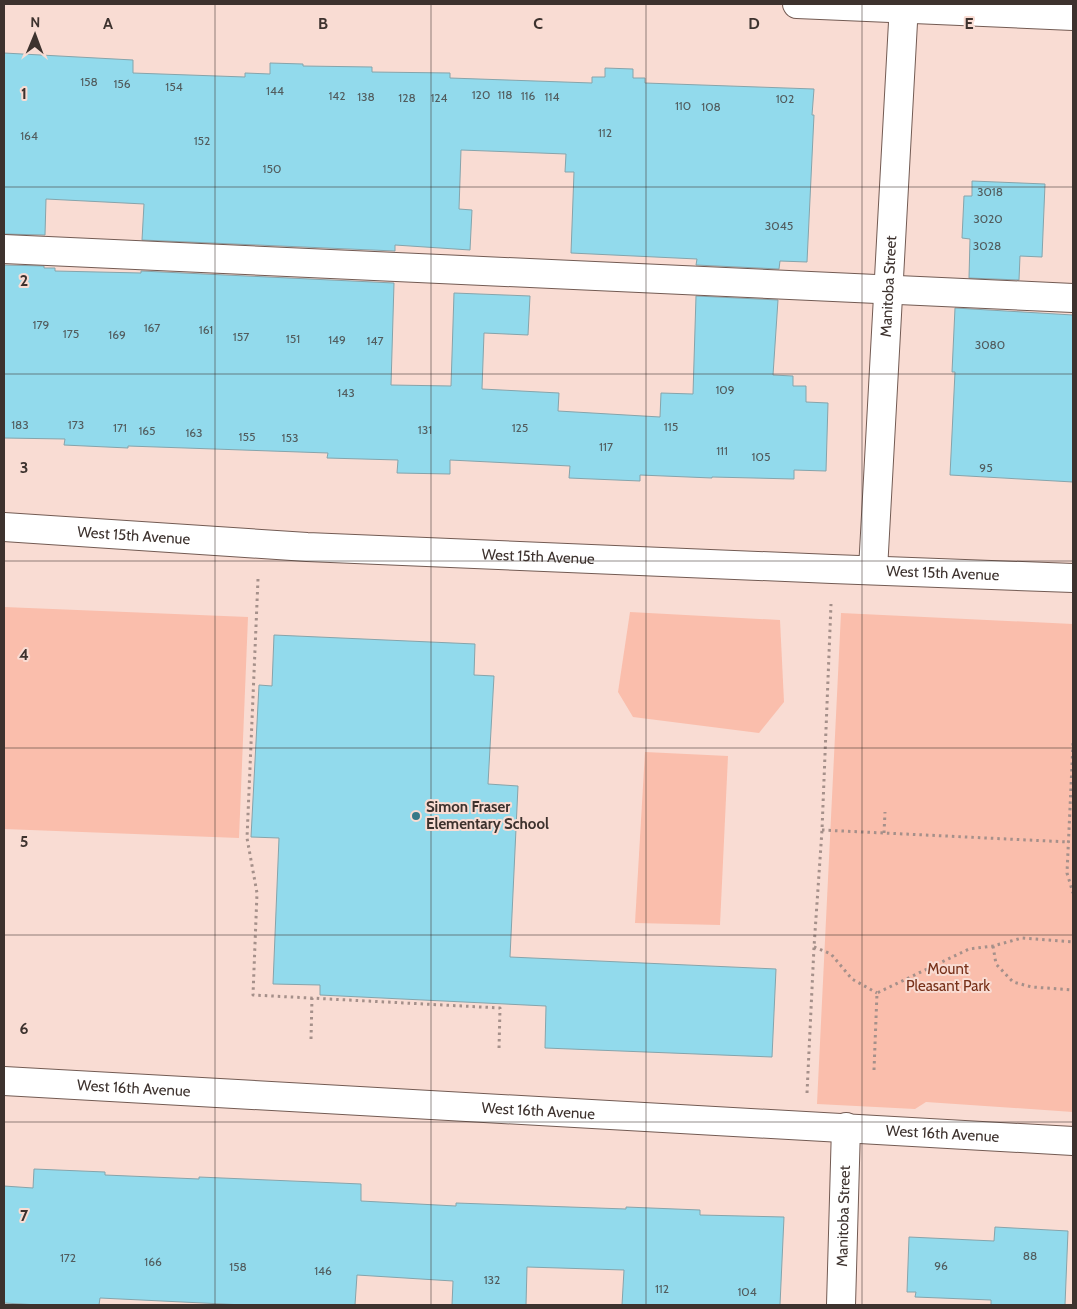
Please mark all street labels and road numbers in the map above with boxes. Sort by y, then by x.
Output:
street label: Manitoba Street [877,235,900,338]
street label: West 15th Avenue [77,523,191,548]
street label: West 15th Avenue [481,545,595,568]
street label: West 15th Avenue [886,562,1000,584]
street label: West 16th Avenue [77,1076,191,1100]
street label: West 16th Avenue [481,1099,596,1123]
street label: West 16th Avenue [885,1122,1000,1146]
street label: Manitoba Street [833,1165,854,1267]

